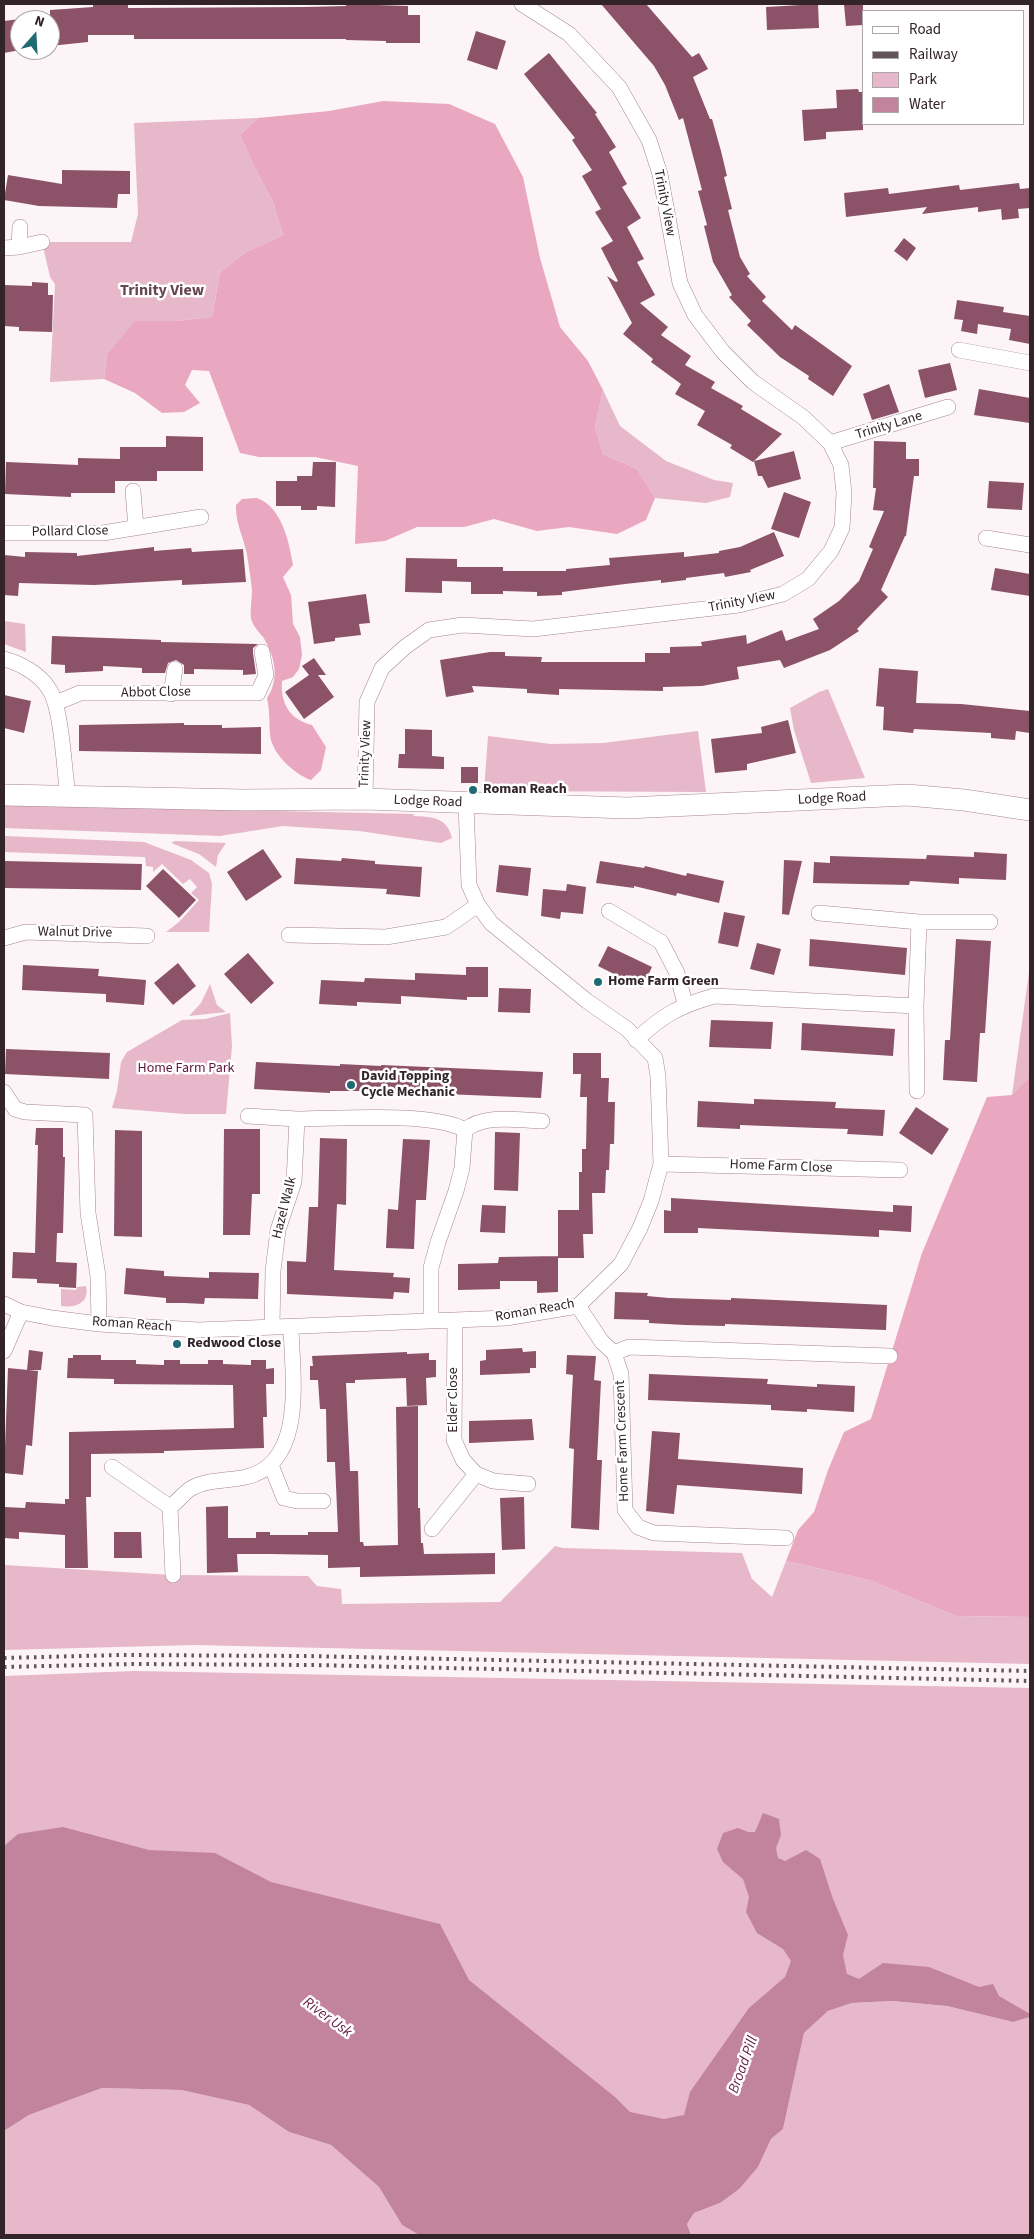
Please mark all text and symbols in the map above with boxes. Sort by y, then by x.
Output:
north arrow [10,10,60,60]
legend [862,10,1024,125]
text: N [32,11,47,33]
text: Road [909,19,941,40]
text: Railway [909,44,958,65]
text: Park [909,69,937,90]
text: Water [909,94,945,115]
street label: Trinity View [649,168,679,238]
district label: Trinity View [120,281,204,301]
street label: Trinity Lane [854,408,924,444]
street label: Pollard Close [32,523,108,541]
street label: Trinity View [707,587,777,617]
street label: Abbot Close [121,684,191,702]
street label: Trinity View [356,720,376,788]
place label: Roman Reach [483,782,567,798]
marker: Roman Reach [467,784,479,796]
street label: Lodge Road [797,789,867,809]
street label: Lodge Road [393,792,463,812]
street label: Walnut Drive [38,924,112,942]
place label: Home Farm Green [608,974,719,990]
marker: Home Farm Green [592,976,604,988]
park label: Home Farm Park [137,1061,235,1077]
place label: David Topping Cycle Mechanic [361,1069,455,1102]
marker: David Topping Cycle Mechanic [345,1079,357,1091]
street label: Home Farm Close [729,1157,833,1177]
street label: Hazel Walk [269,1175,301,1241]
street label: Roman Reach [494,1296,576,1326]
street label: Roman Reach [91,1314,173,1336]
place label: Redwood Close [187,1336,281,1352]
marker: Redwood Close [171,1338,183,1350]
street label: Elder Close [446,1367,462,1433]
street label: Home Farm Crescent [612,1380,634,1502]
water label: River Usk [299,1994,355,2042]
water label: Broad Pill [725,2034,763,2096]

